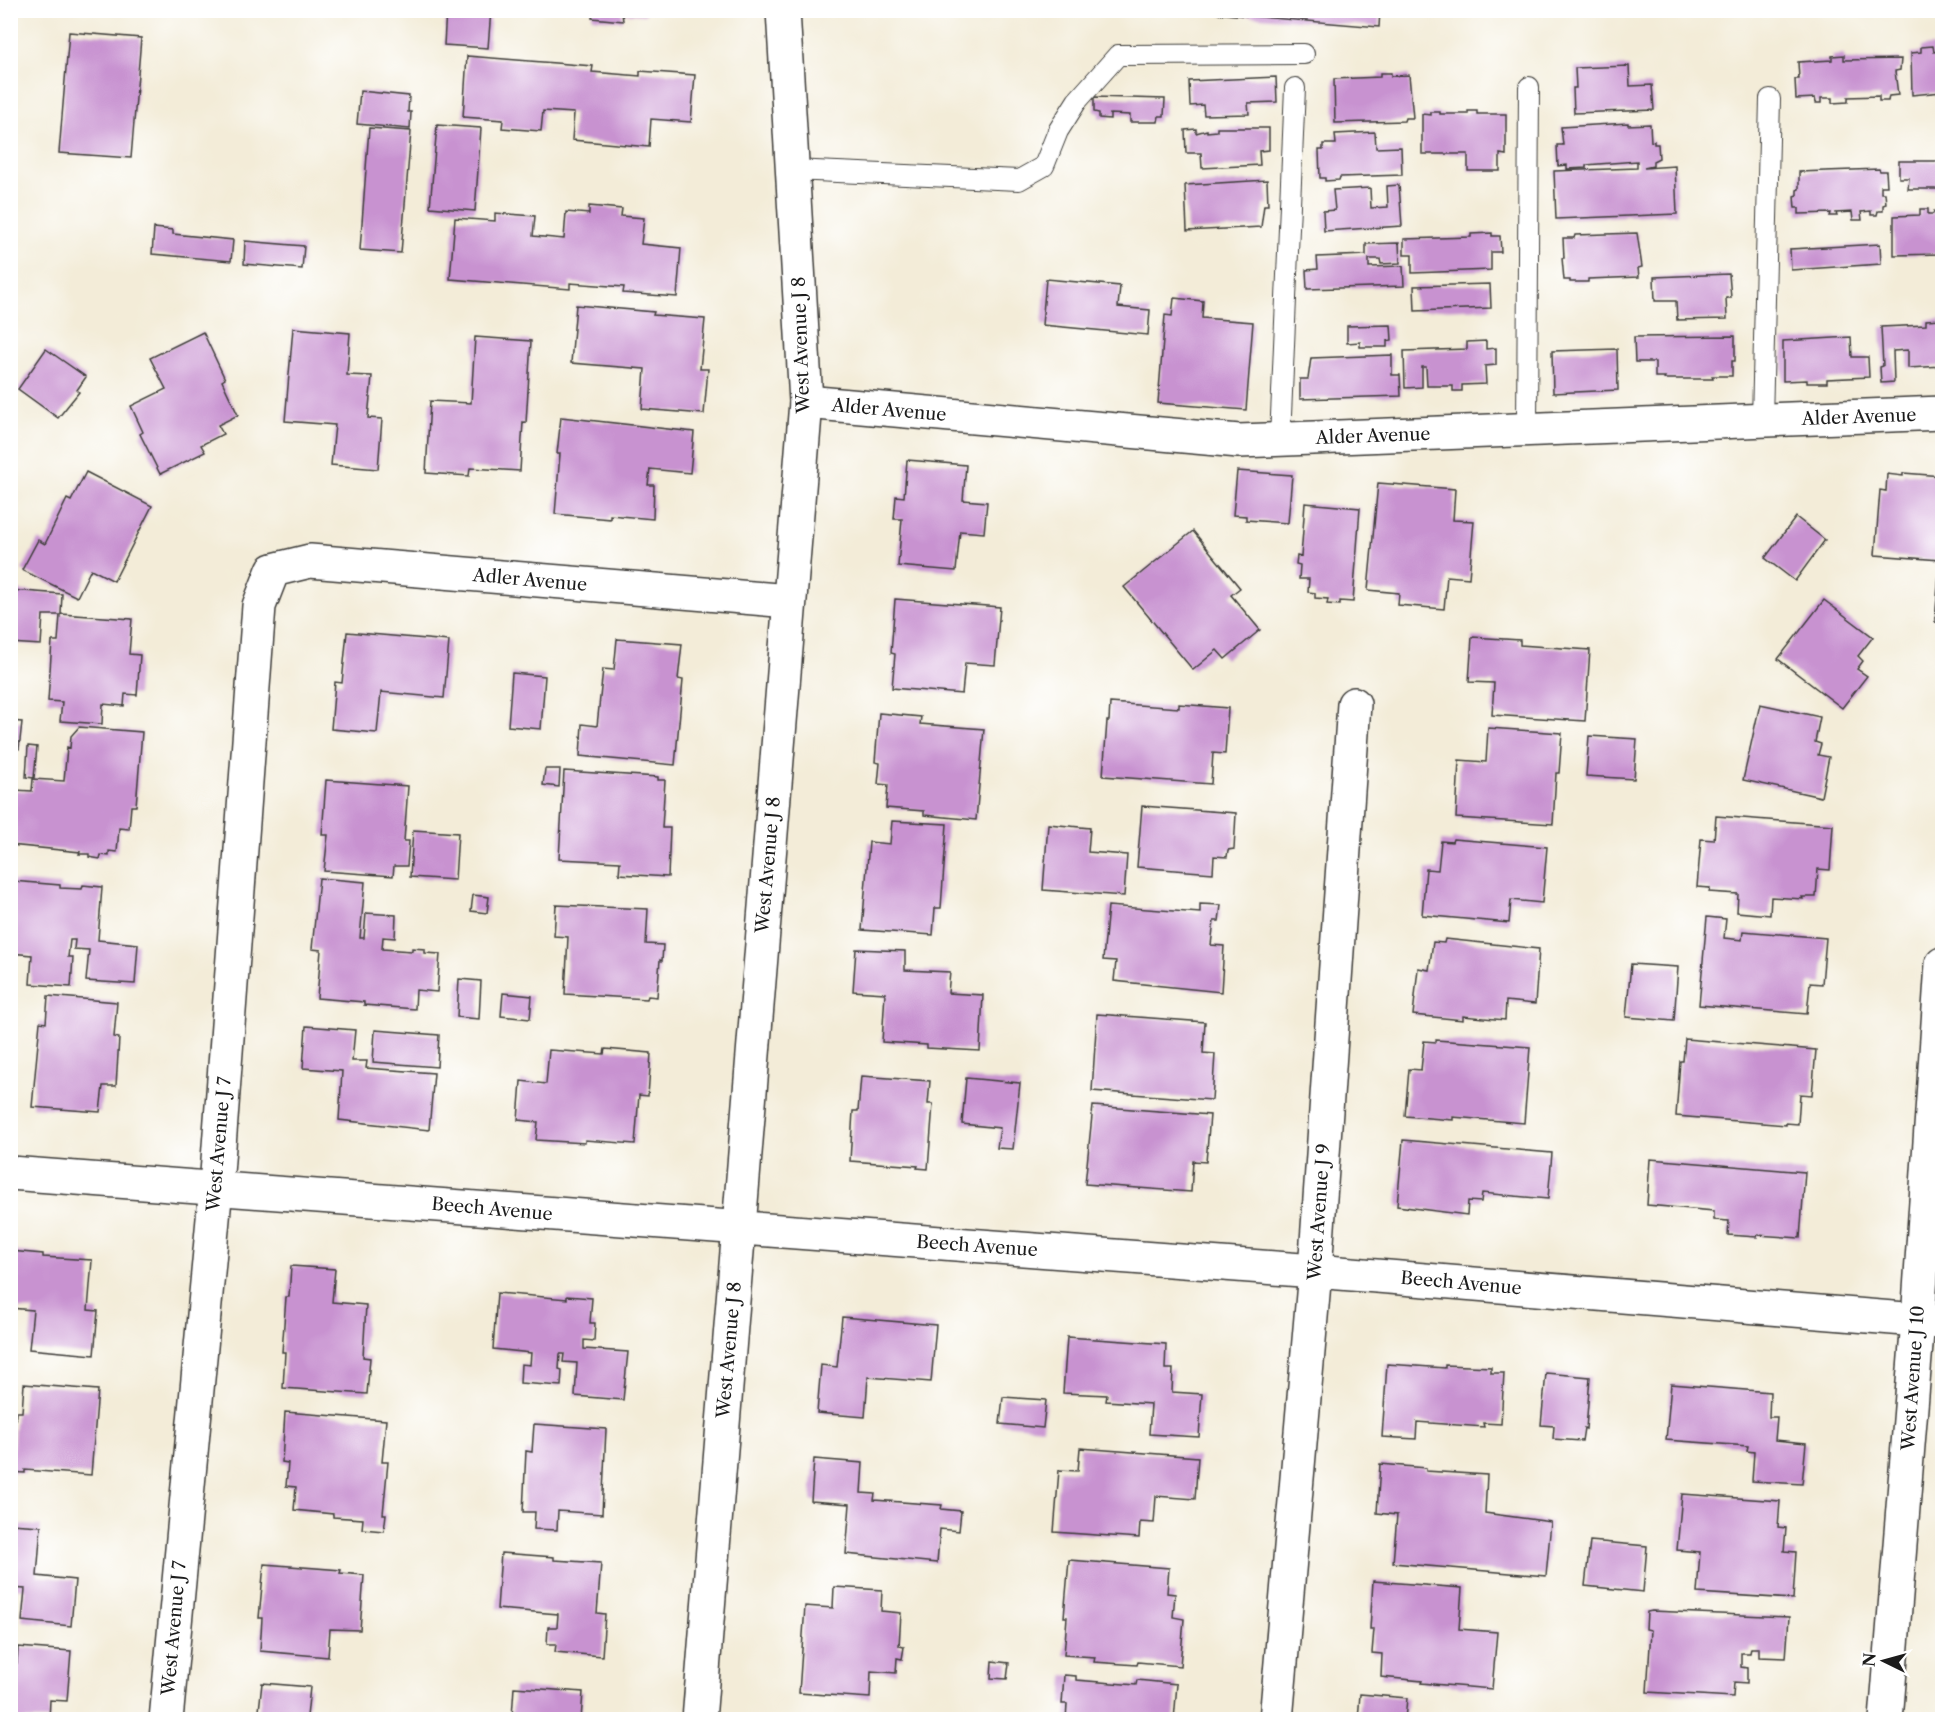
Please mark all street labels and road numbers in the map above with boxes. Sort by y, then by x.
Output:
street label: West Avenue J 8 [788,276,814,415]
street label: Alder Avenue [830,394,947,426]
street label: Alder Avenue [1800,404,1917,430]
street label: Alder Avenue [1314,423,1431,449]
street label: Adler Avenue [471,564,588,596]
street label: West Avenue J 8 [751,796,785,935]
street label: West Avenue J 7 [202,1075,236,1213]
street label: West Avenue J 9 [1303,1143,1335,1282]
street label: Beech Avenue [431,1193,553,1225]
street label: Beech Avenue [916,1231,1038,1261]
street label: Beech Avenue [1400,1267,1522,1299]
street label: West Avenue J 8 [712,1281,746,1420]
street label: West Avenue J 10 [1897,1305,1929,1452]
street label: West Avenue J 7 [157,1559,191,1697]

